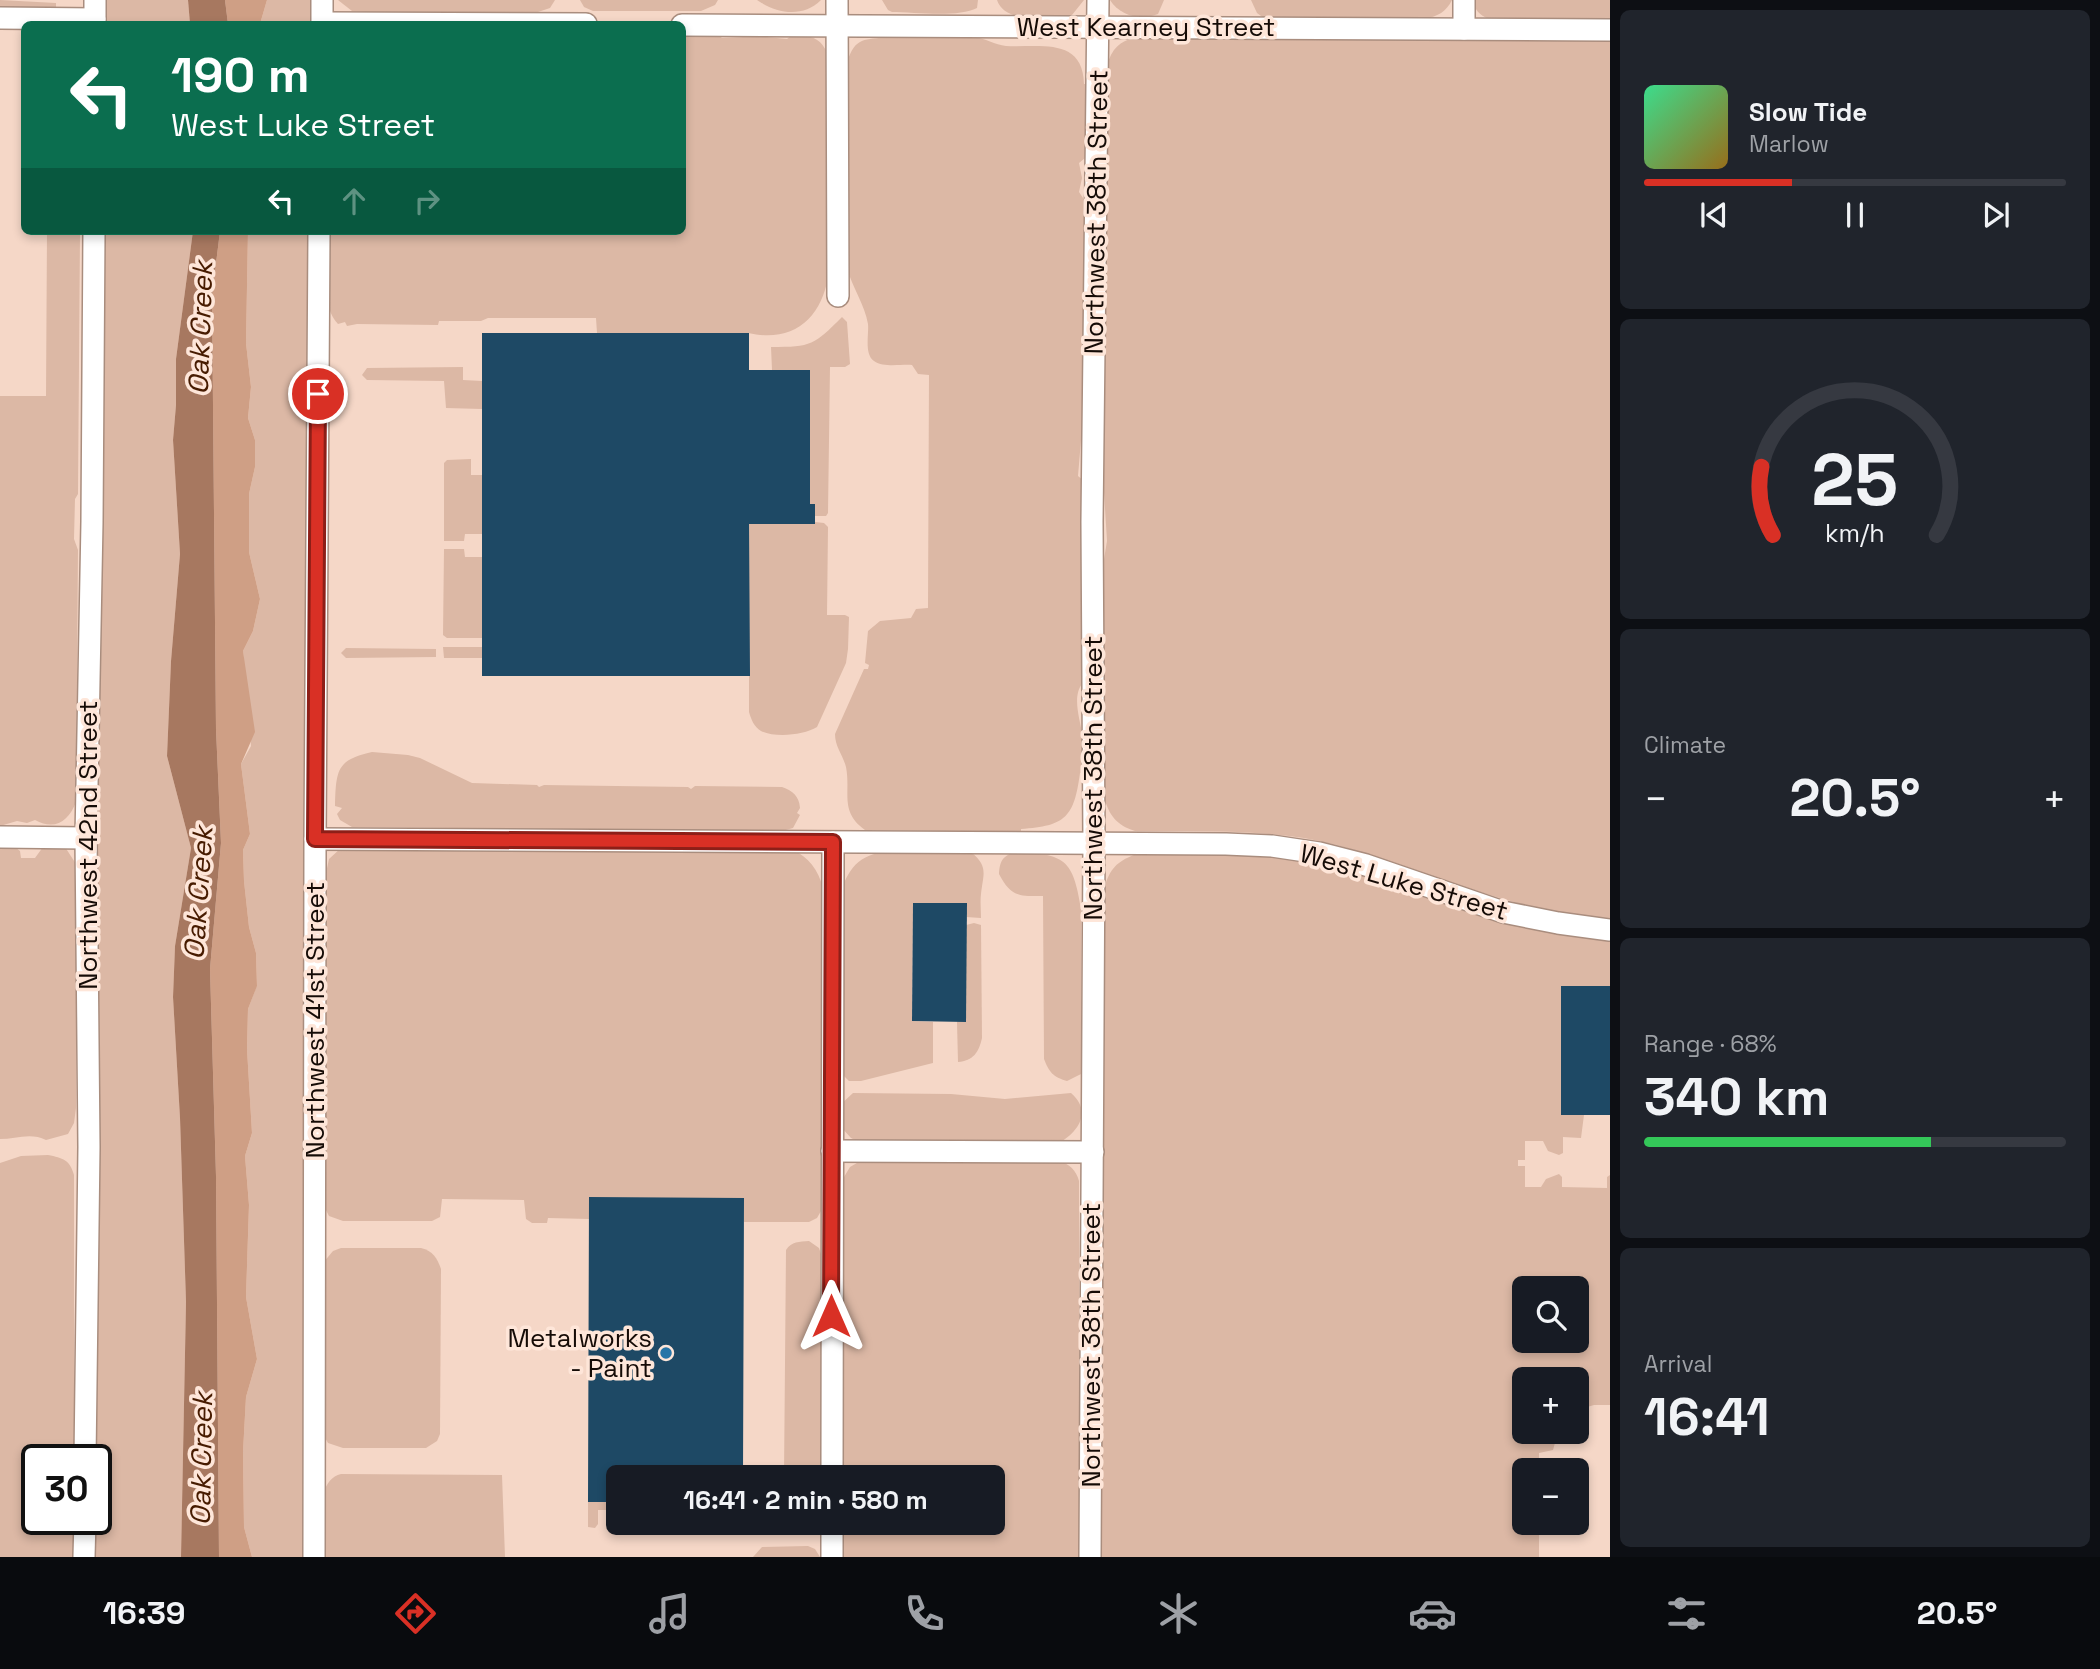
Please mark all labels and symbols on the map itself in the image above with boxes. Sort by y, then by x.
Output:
street label: West Kearney Street [1017,10,1275,44]
street label: Northwest 38th Street [1077,69,1115,355]
water label: Oak Creek [180,258,220,395]
pin [288,364,348,424]
street label: Northwest 38th Street [1076,636,1110,920]
street label: Northwest 42nd Street [71,700,105,990]
water label: Oak Creek [175,822,221,961]
street label: West Luke Street [1296,836,1512,928]
street label: Northwest 41st Street [298,882,332,1158]
street label: Northwest 38th Street [1074,1203,1108,1487]
position arrow [794,1279,868,1353]
place label: Metalworks - Paint [508,1321,652,1385]
marker: Metalworks - Paint [658,1345,674,1361]
water label: Oak Creek [182,1389,220,1526]
speed limit sign: 30 [21,1444,112,1535]

